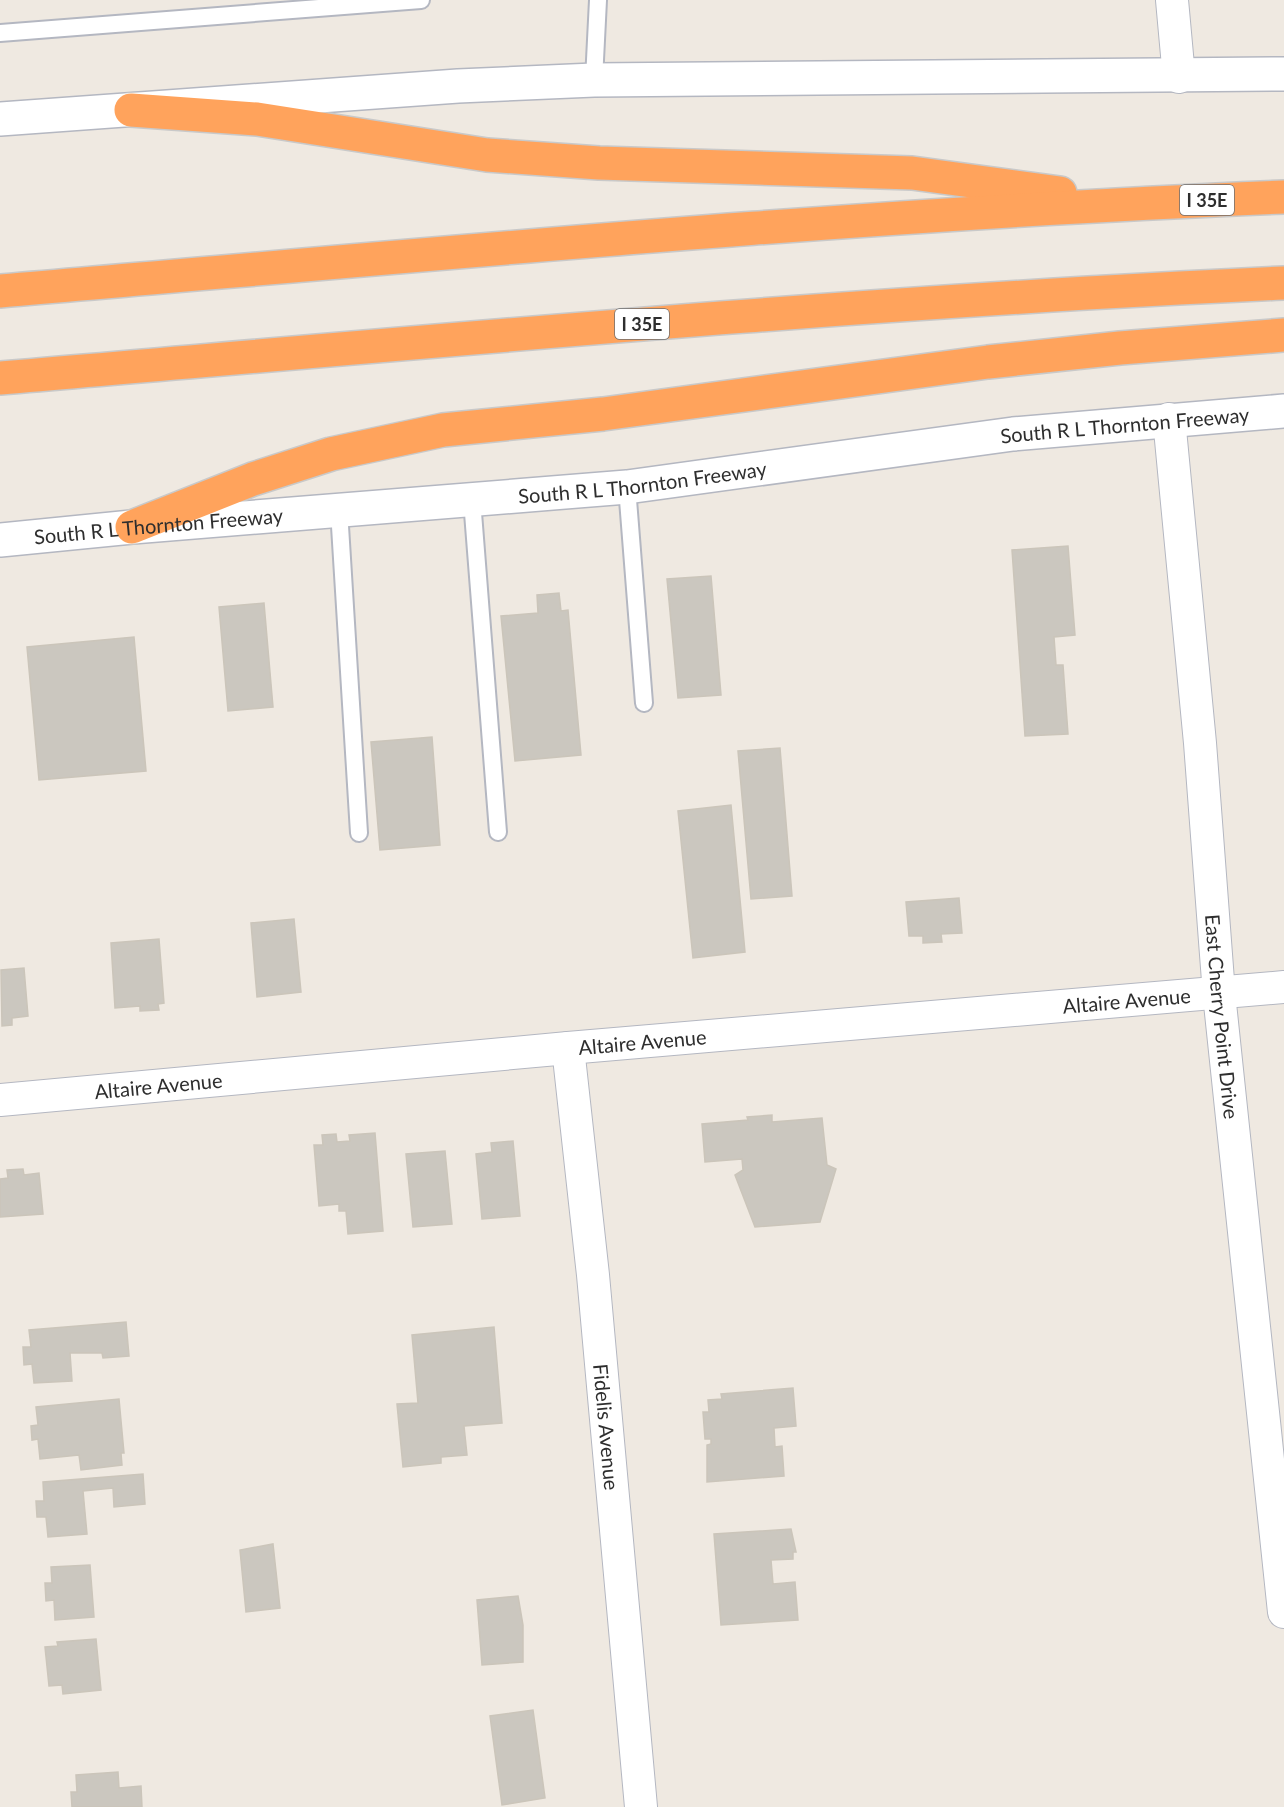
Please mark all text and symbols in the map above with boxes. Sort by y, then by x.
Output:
road number: I 35E [1180,185,1234,215]
road number: I 35E [615,309,669,339]
street label: South R L Thornton Freeway [999,402,1251,448]
street label: South R L Thornton Freeway [517,456,769,508]
street label: South R L Thornton Freeway [33,503,284,549]
street label: East Cherry Point Drive [1201,913,1244,1120]
street label: Altaire Avenue [1062,983,1192,1018]
street label: Altaire Avenue [577,1024,707,1059]
street label: Altaire Avenue [93,1068,223,1103]
street label: Fidelis Avenue [589,1363,624,1491]

